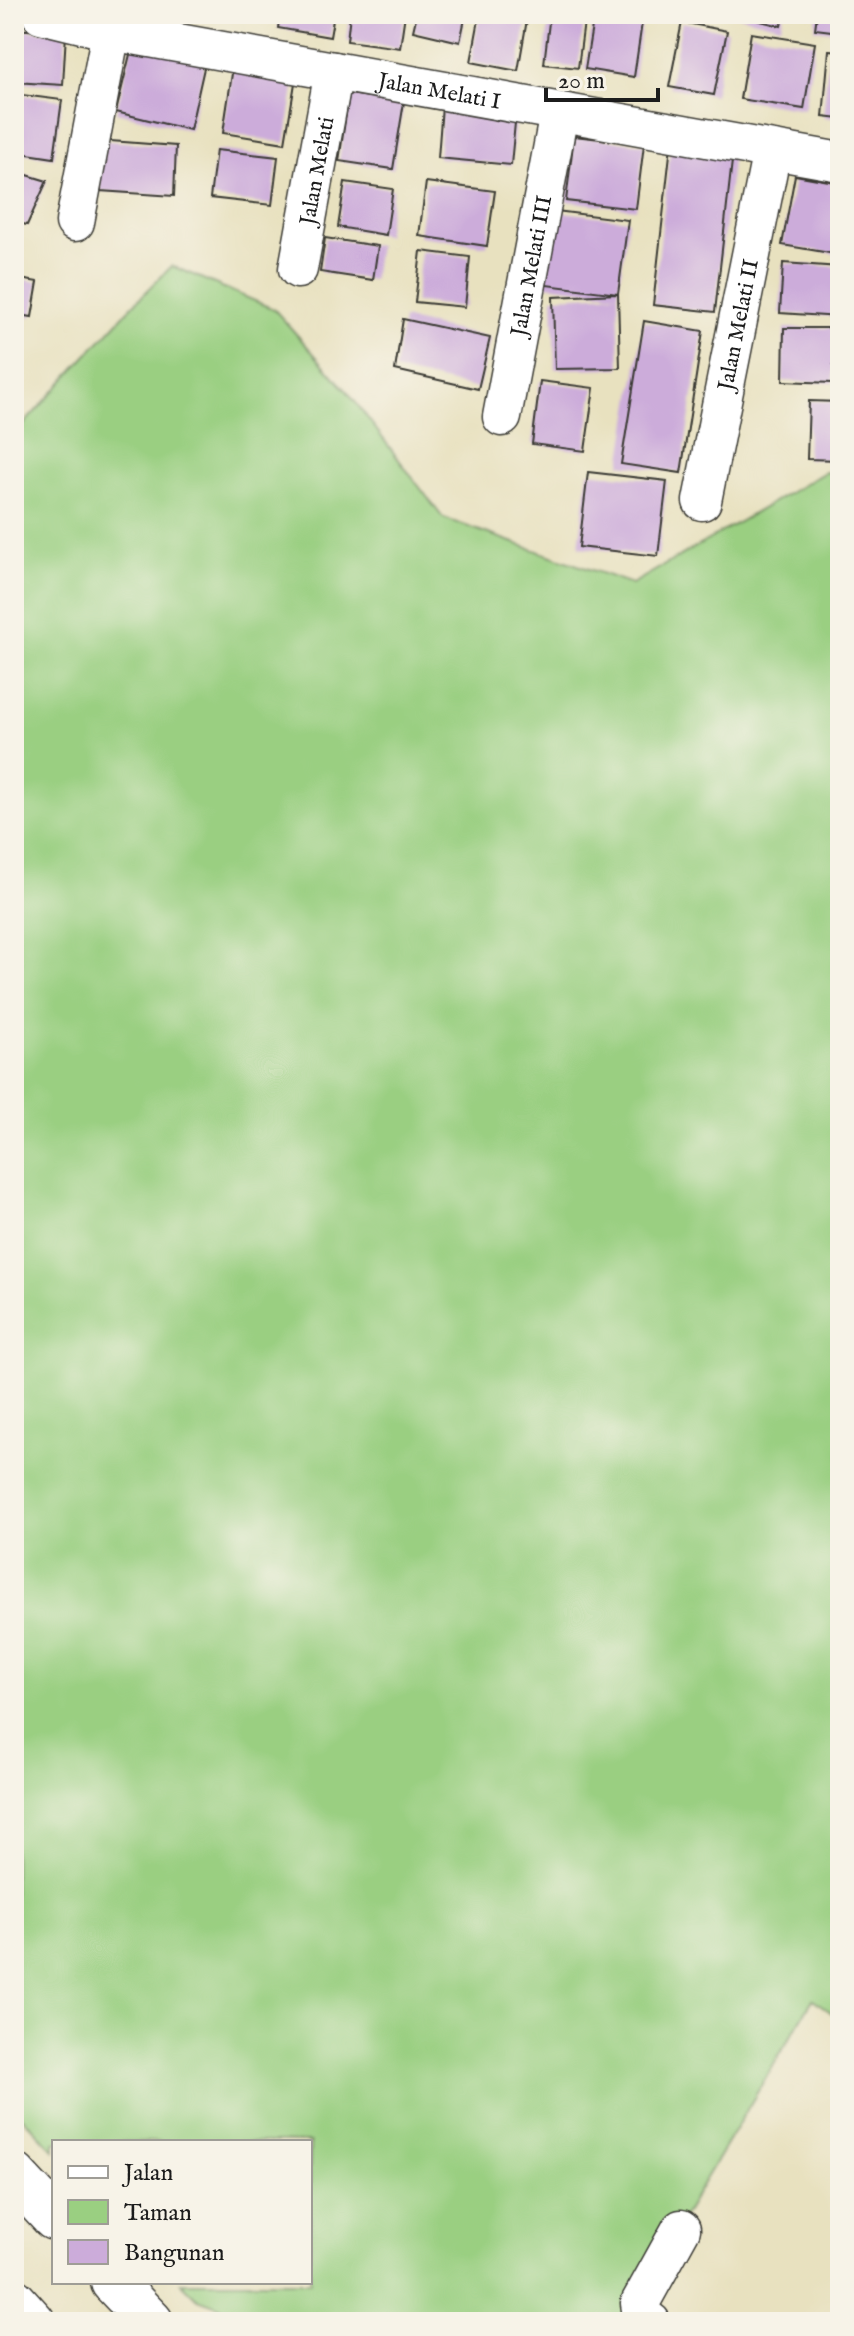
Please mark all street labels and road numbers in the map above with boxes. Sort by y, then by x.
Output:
street label: Jalan Melati I [373,67,503,117]
street label: Jalan Melati [294,114,341,230]
street label: Jalan Melati III [505,193,559,342]
street label: Jalan Melati II [712,257,766,396]

